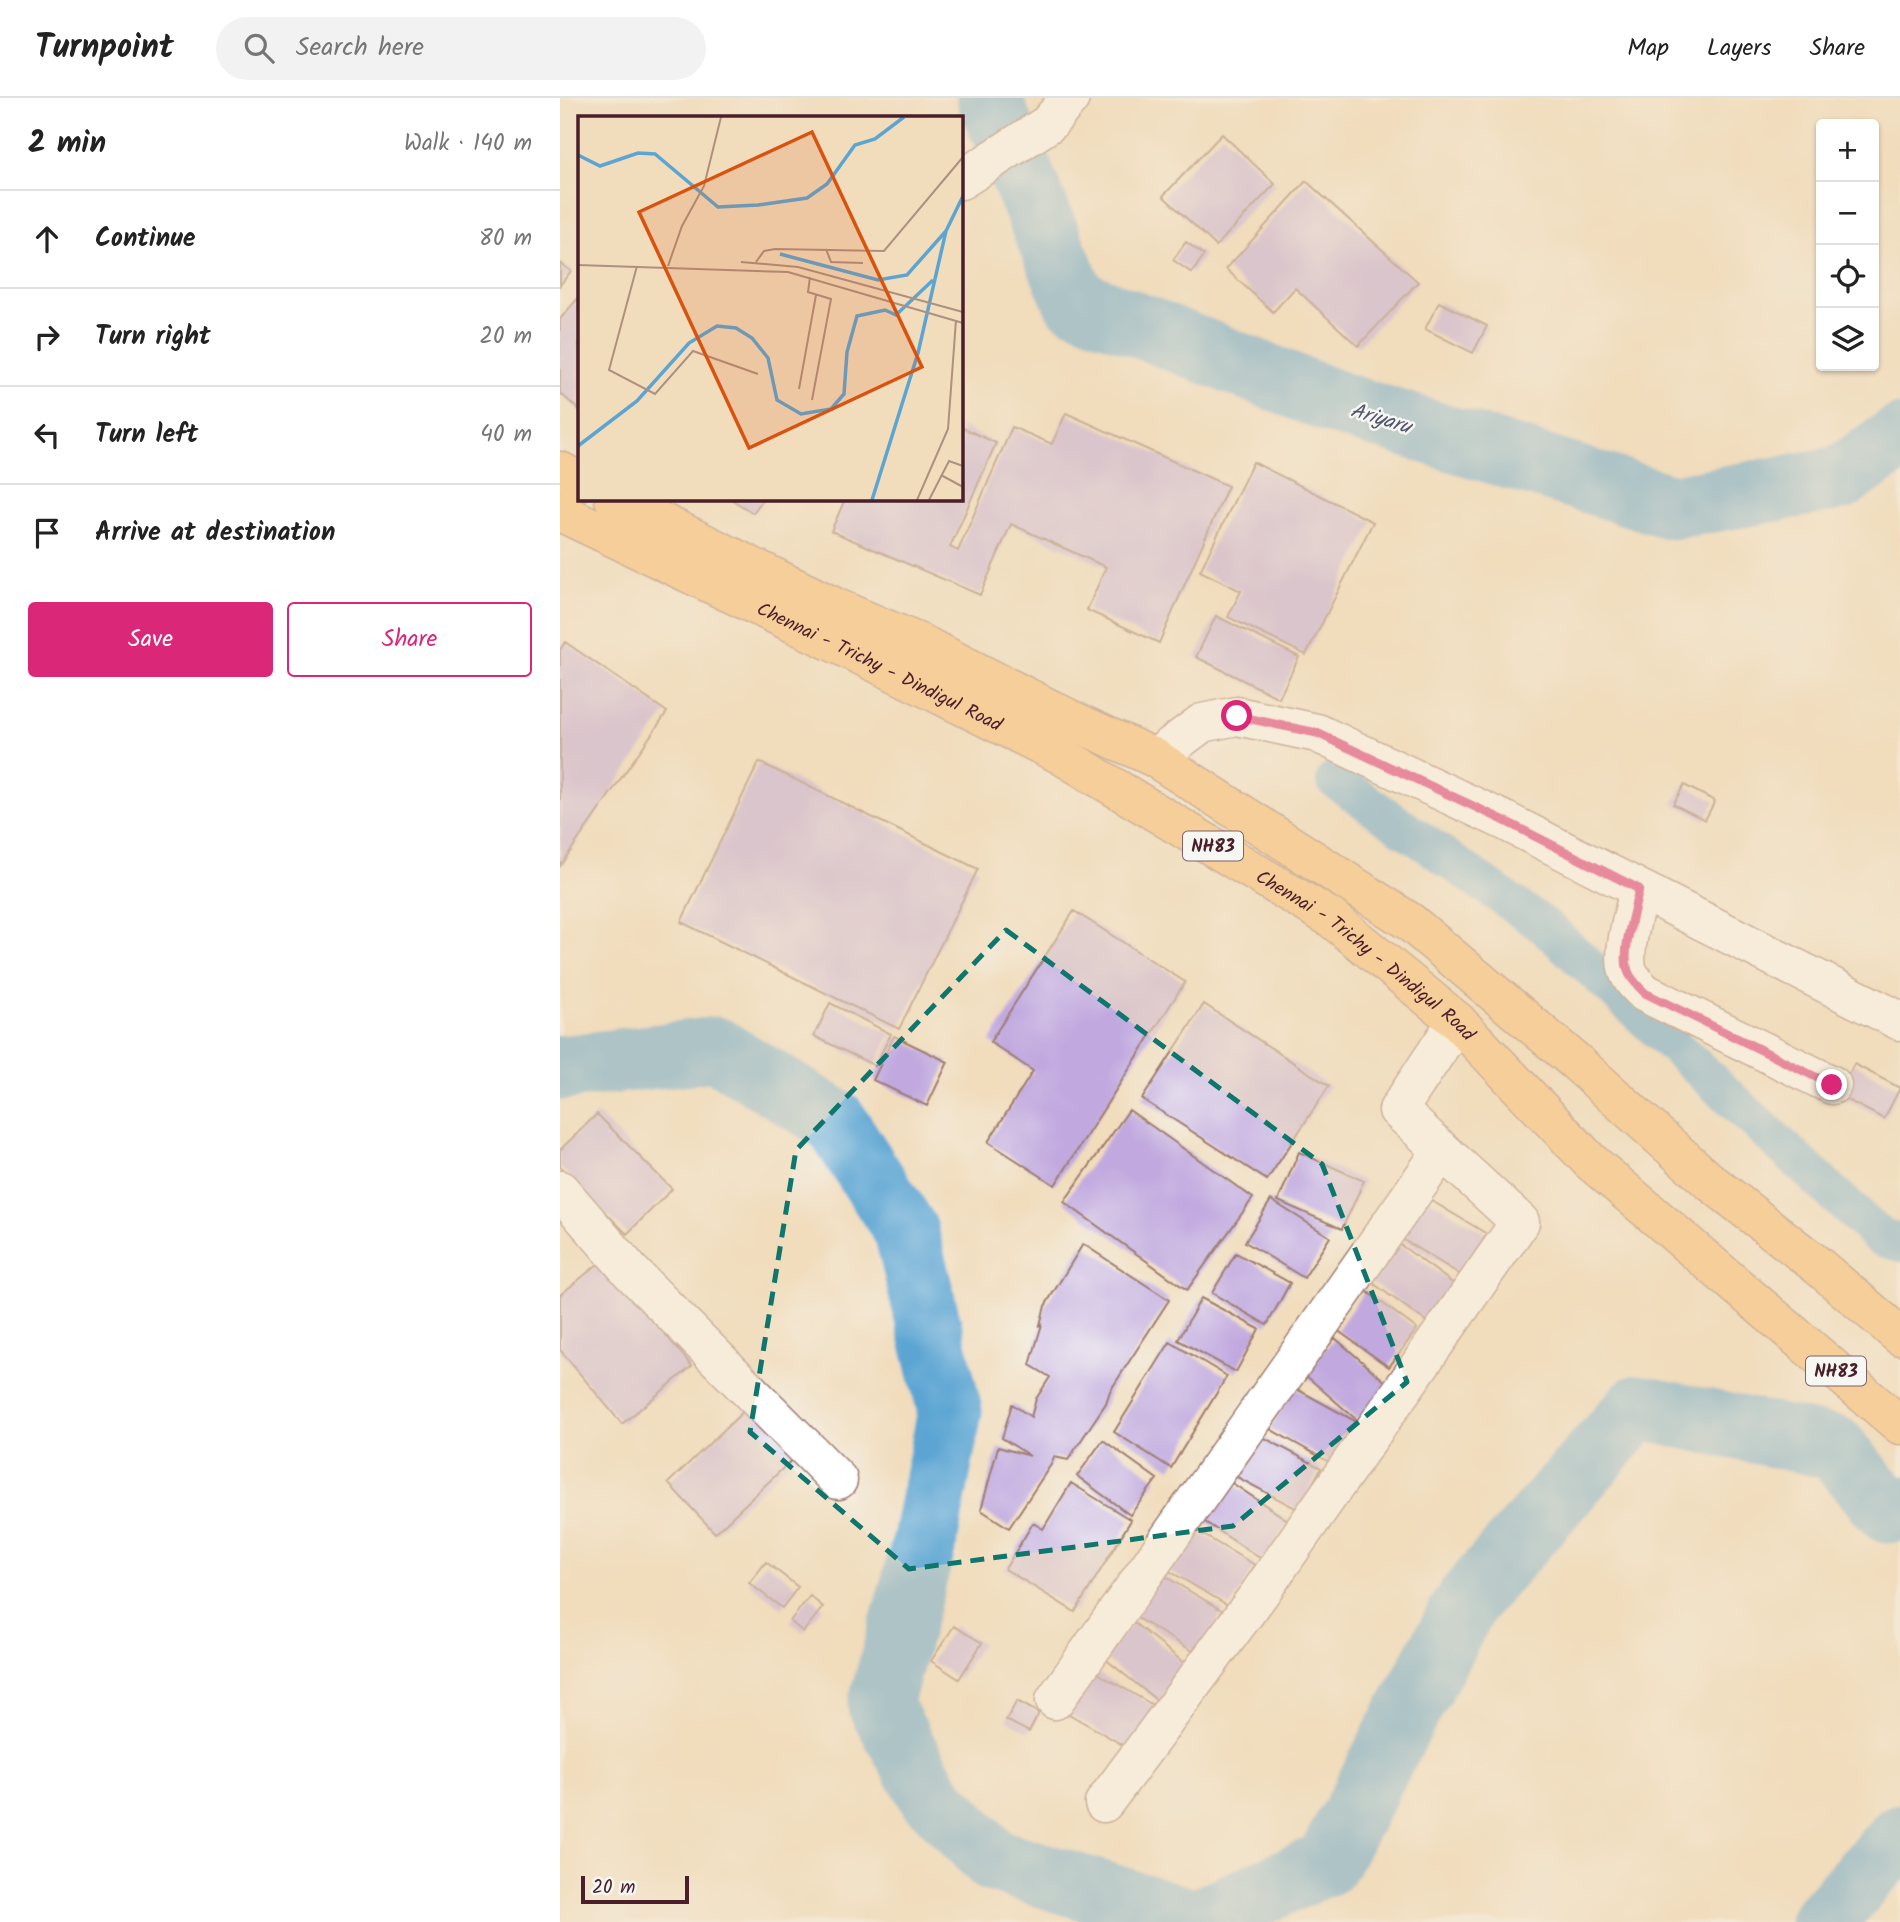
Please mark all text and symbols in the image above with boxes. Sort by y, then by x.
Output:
search box [216,17,706,80]
text: Turnpoint [35,22,174,75]
text: Search here [296,27,424,69]
icon: search [240,29,278,67]
text: Map [1627,29,1669,68]
text: Layers [1707,29,1771,68]
text: Share [1809,29,1865,68]
inset map [578,116,962,500]
map controls [1816,119,1879,371]
button: + [1816,119,1879,182]
text: 2 min [28,120,106,168]
text: Walk · 140 m [404,126,532,162]
button: − [1816,182,1879,245]
text: Continue [95,218,196,260]
icon: ahead [28,220,66,258]
text: 80 m [479,221,532,257]
button: locate [1816,245,1879,308]
button: layers [1816,308,1879,371]
text: Turn right [95,316,211,358]
icon: right [28,318,66,356]
text: 20 m [480,319,532,355]
water label: Ariyaru [1346,395,1418,445]
text: Turn left [95,414,198,456]
icon: left [28,416,66,454]
text: 40 m [480,417,532,453]
text: Arrive at destination [95,512,335,554]
icon: arrive [28,514,66,552]
street label: Chennai - Trichy - Dindigul Road [751,595,1007,741]
button: Save [28,602,273,677]
button: Share [287,602,532,677]
route start [1221,700,1252,731]
road number: NH83 [1183,832,1243,860]
street label: Chennai - Trichy - Dindigul Road [1249,863,1482,1049]
route end [1816,1069,1847,1100]
road number: NH83 [1806,1356,1866,1386]
scale bar [581,1873,690,1905]
text: 20 m [592,1873,635,1903]

